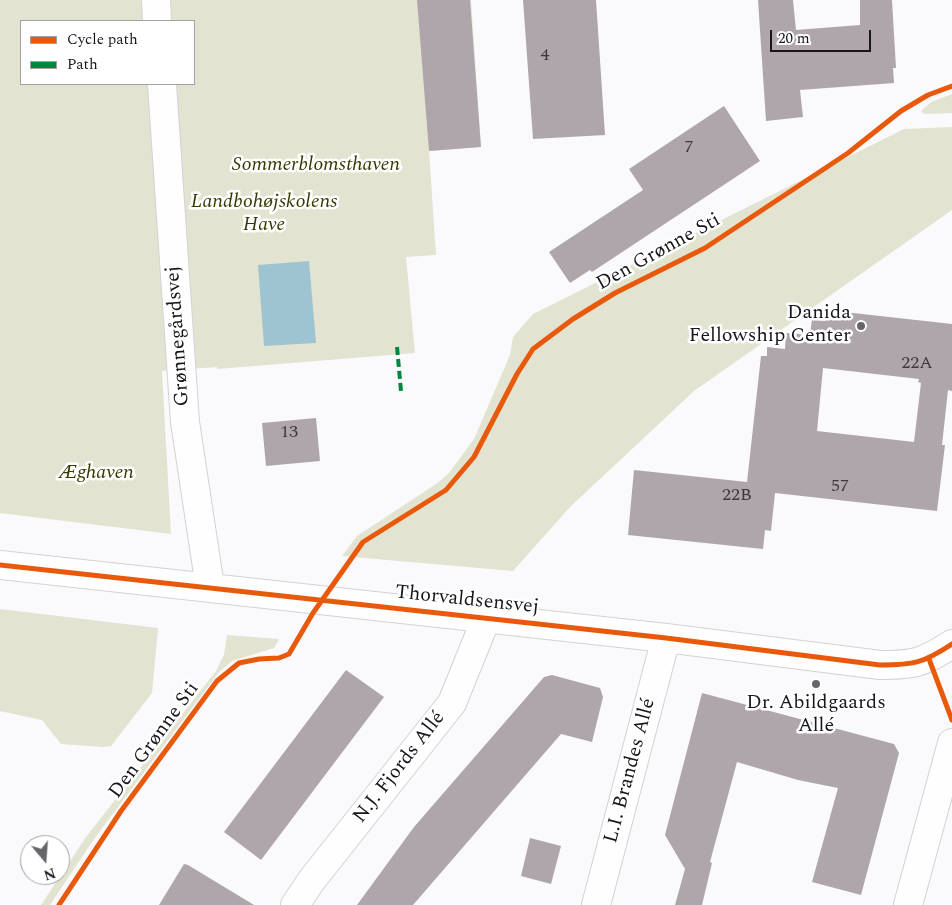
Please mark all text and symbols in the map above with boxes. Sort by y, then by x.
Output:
legend [20,20,195,85]
scale bar [772,20,873,52]
text: 20 m [778,27,810,50]
text: Cycle path [67,28,138,51]
house number: 4 [541,45,549,67]
text: Path [67,53,98,76]
house number: 7 [685,137,693,159]
park label: Sommerblomsthaven [232,154,400,178]
park label: Landbohøjskolens Have [191,191,337,238]
street label: Den Grønne Sti [593,209,725,297]
street label: Grønnegårdsvej [162,265,196,407]
place label: Danida Fellowship Center [689,302,851,349]
marker: Danida Fellowship Center [855,320,867,332]
house number: 22A [901,353,933,375]
house number: 13 [280,422,298,444]
park label: Æghaven [58,462,134,486]
house number: 57 [831,476,849,498]
house number: 22B [722,485,752,507]
street label: Thorvaldsensvej [394,582,540,620]
street label: Den Grønne Sti [105,678,205,804]
marker: Dr. Abildgaards Allé [810,678,822,690]
place label: Dr. Abildgaards Allé [746,692,886,739]
street label: L.I. Brandes Allé [600,696,662,846]
street label: N.J. Fjords Allé [349,707,451,829]
north arrow [20,835,70,885]
text: N [41,862,58,886]

